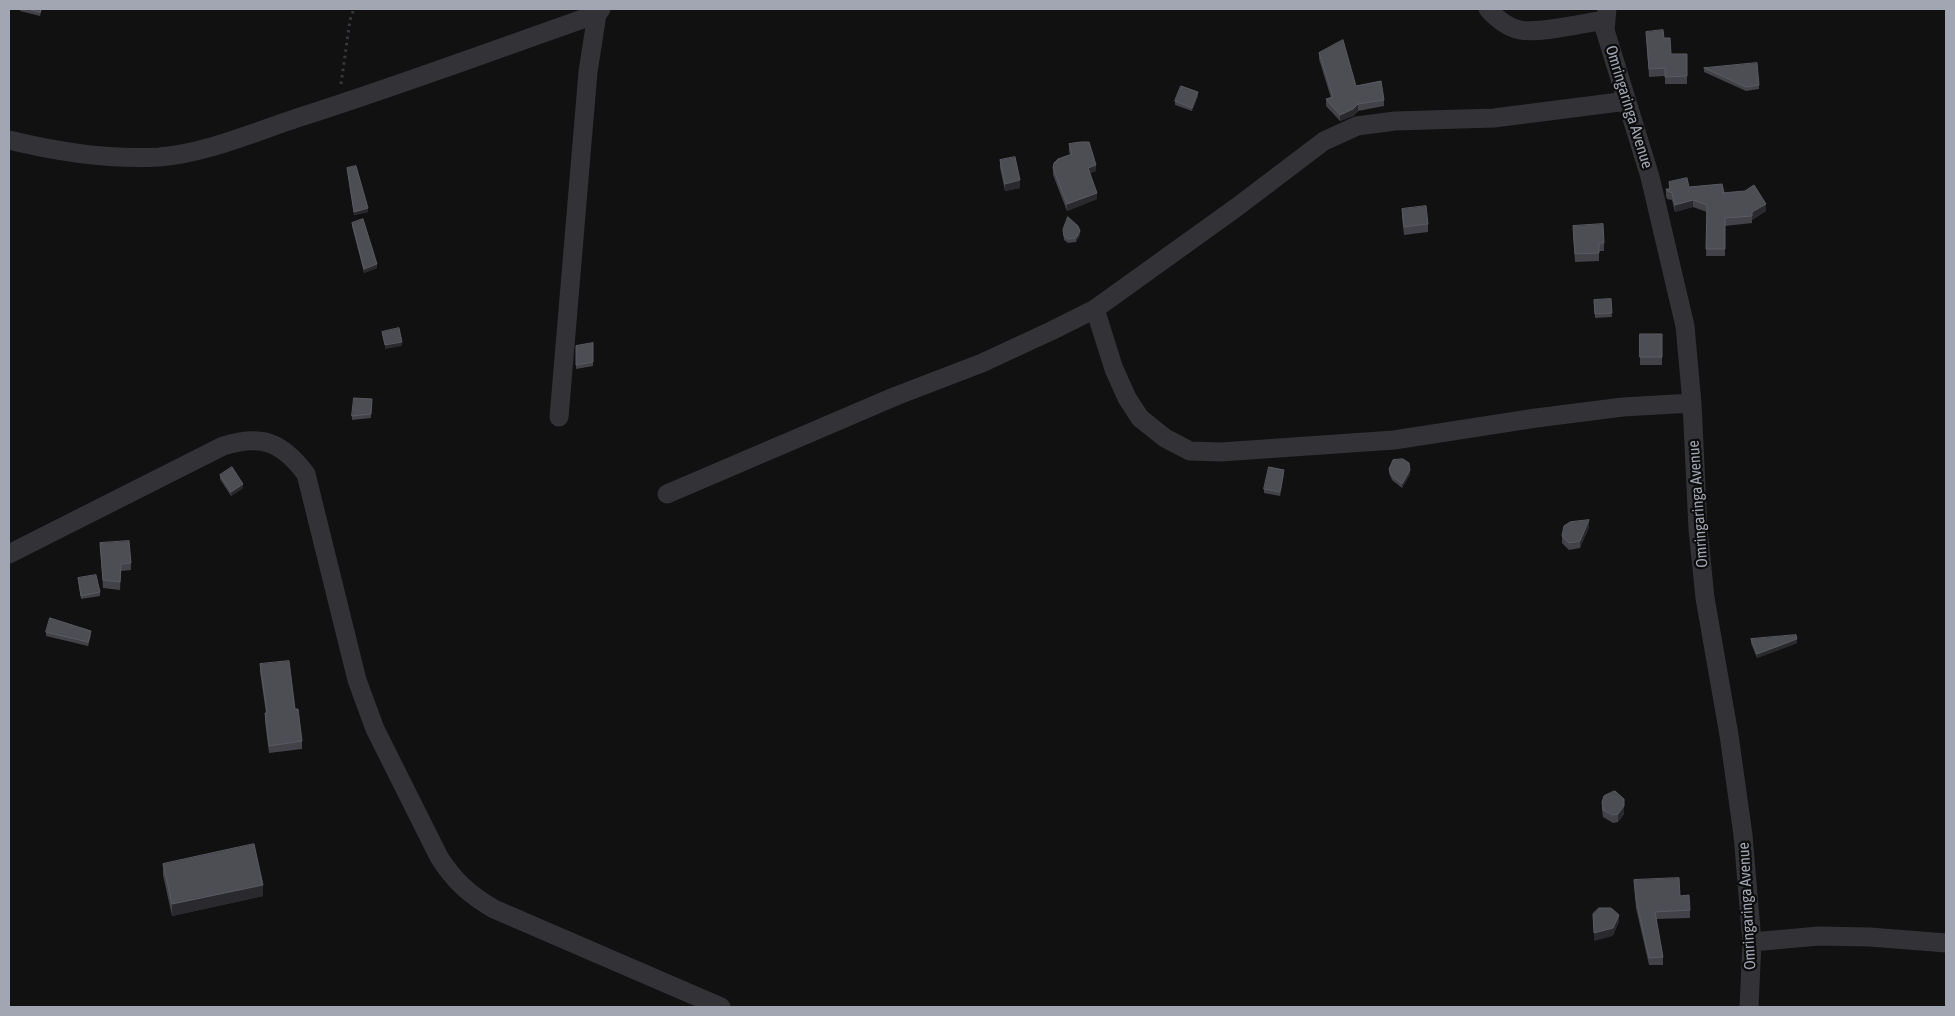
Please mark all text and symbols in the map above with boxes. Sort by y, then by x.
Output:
street label: Omringaringa Avenue [1601,43,1657,171]
street label: Omringaringa Avenue [1684,440,1712,568]
street label: Omringaringa Avenue [1734,842,1760,970]

